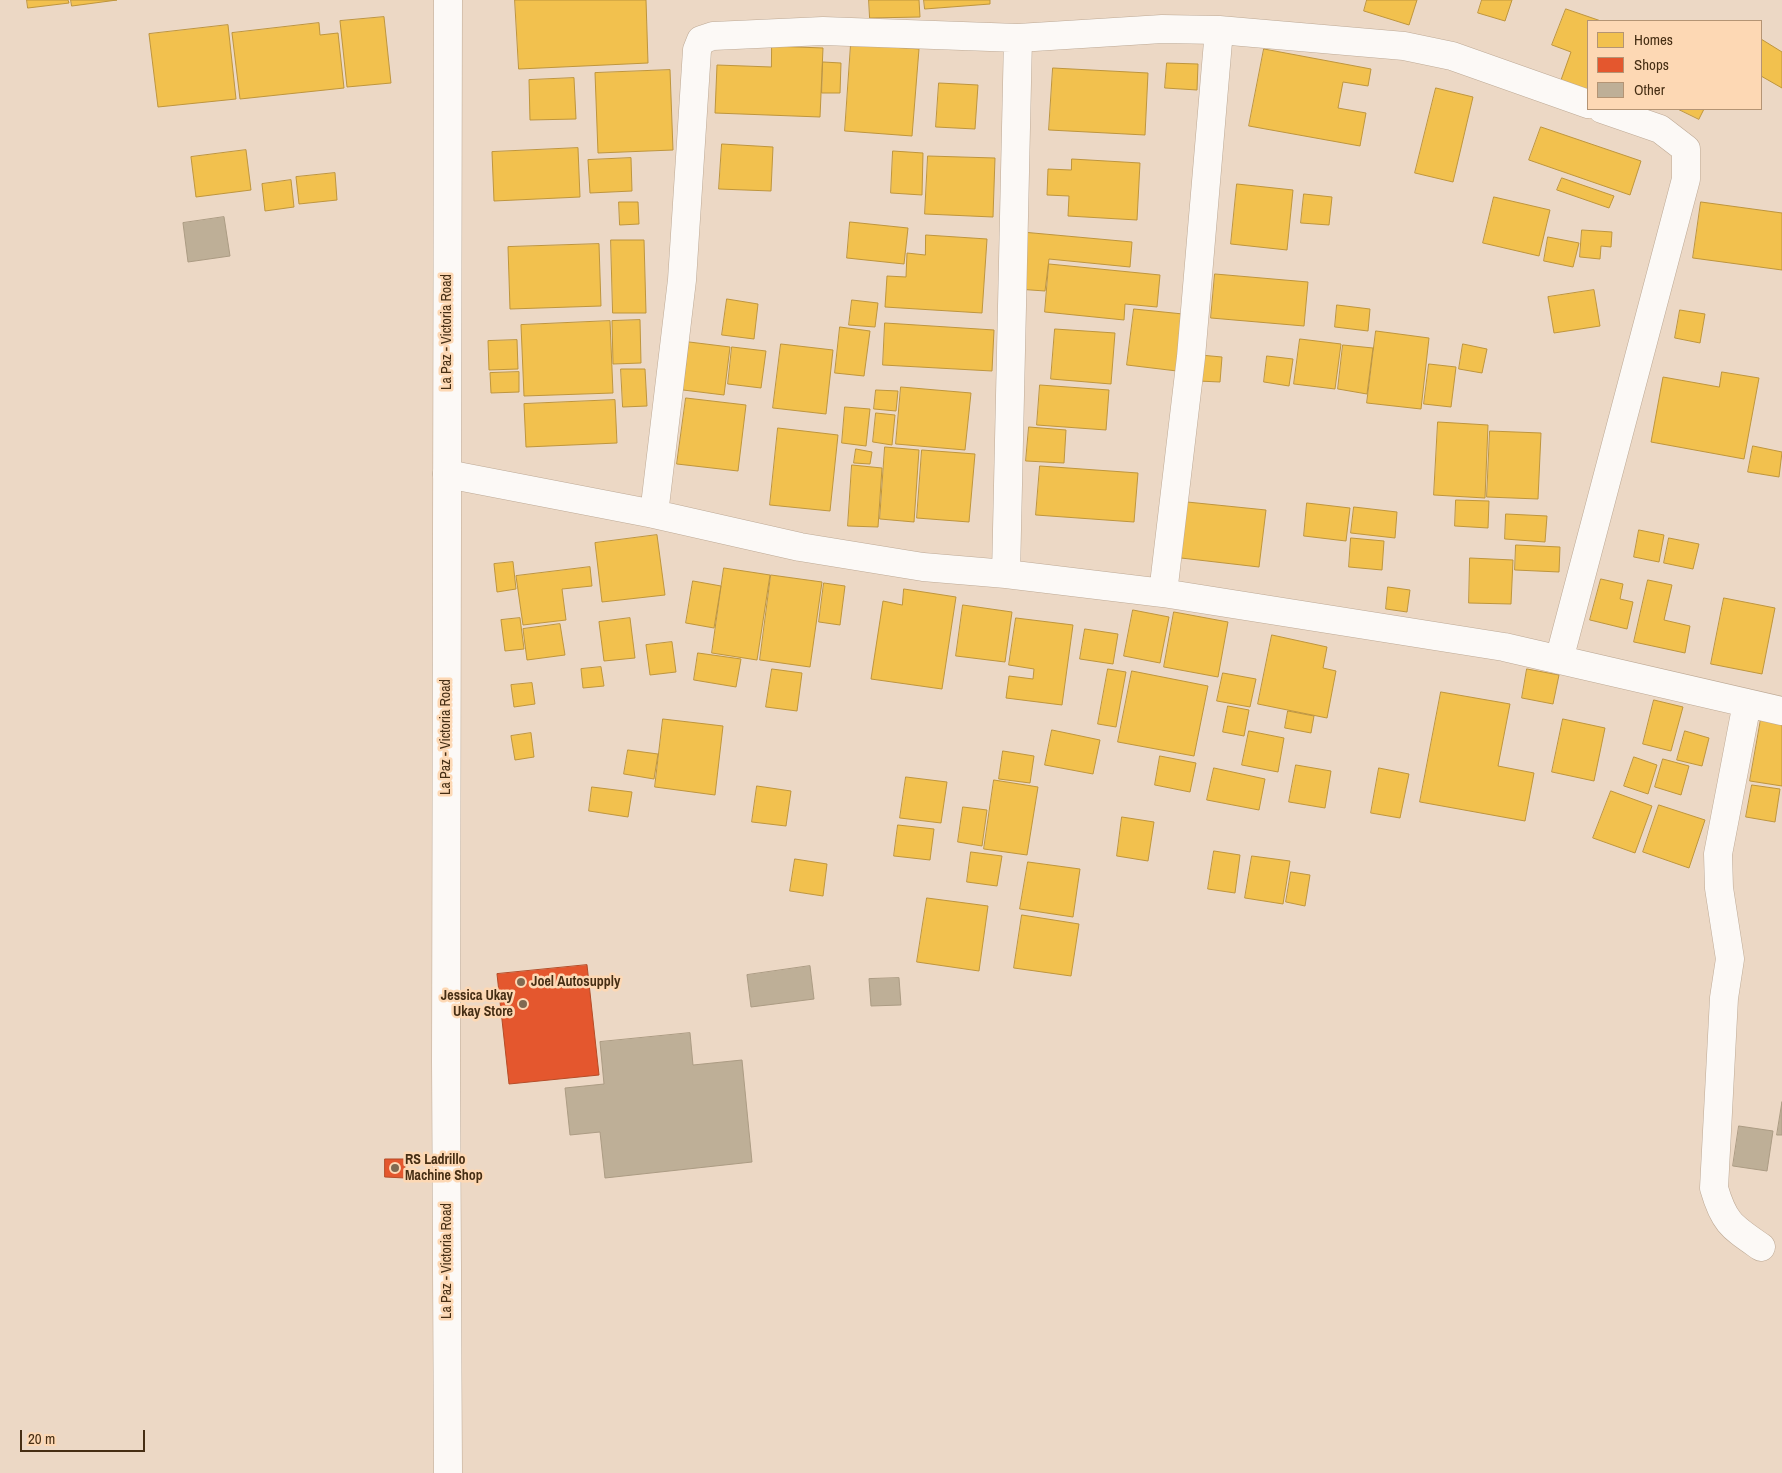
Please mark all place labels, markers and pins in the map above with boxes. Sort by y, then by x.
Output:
place label: Joel Autosupply [531,974,620,990]
marker: Joel Autosupply [515,976,527,988]
place label: Jessica Ukay Ukay Store [441,988,513,1020]
marker: Jessica Ukay Ukay Store [517,998,529,1010]
place label: RS Ladrillo Machine Shop [405,1152,483,1184]
marker: RS Ladrillo Machine Shop [389,1162,401,1174]

